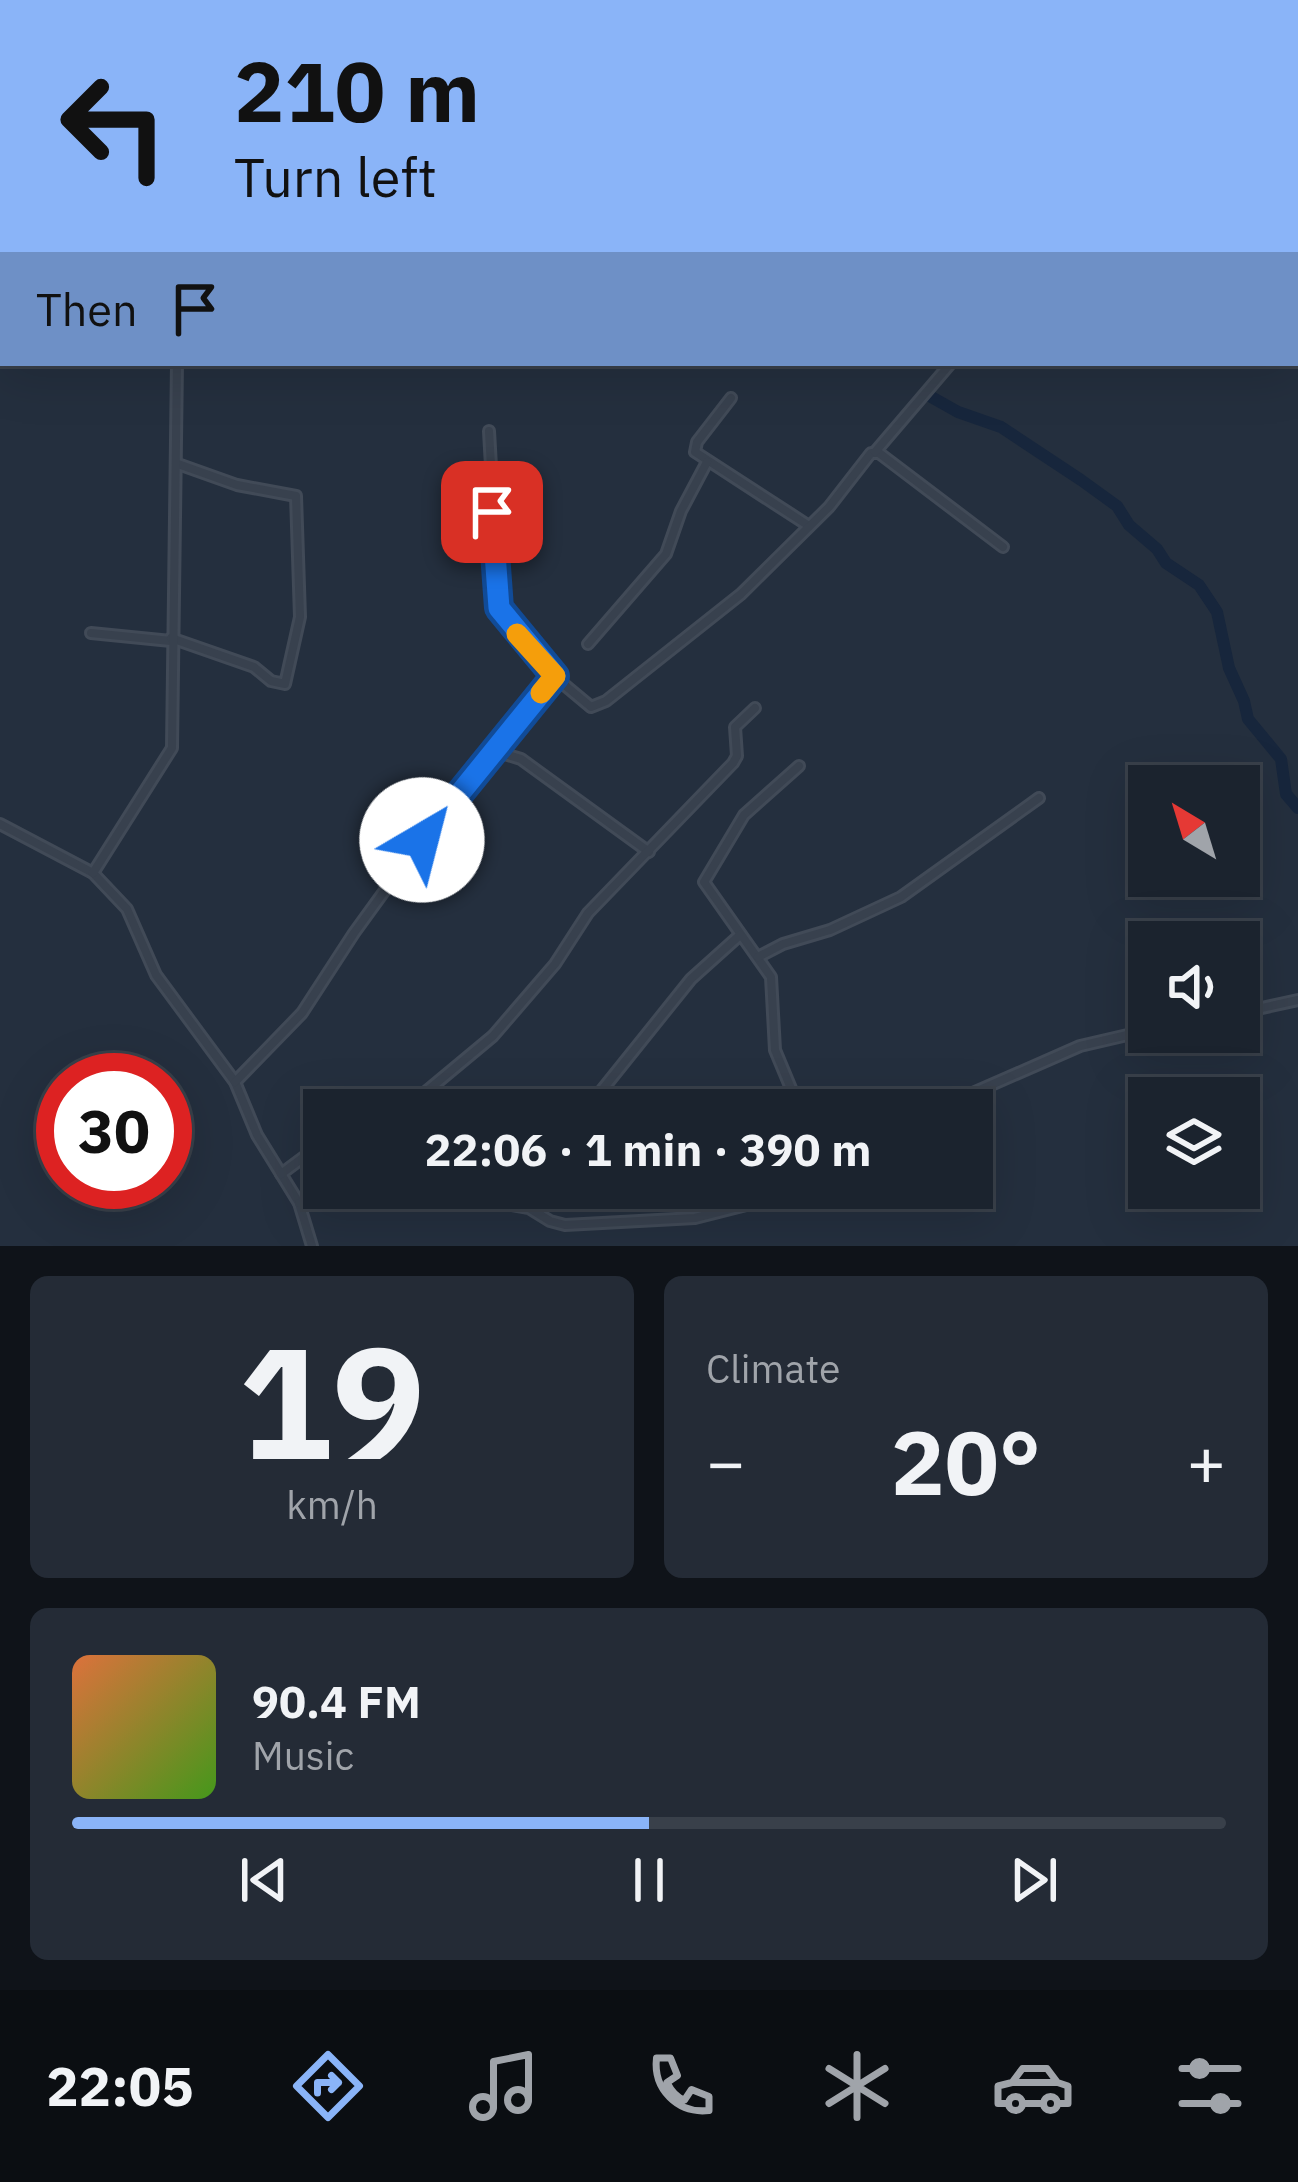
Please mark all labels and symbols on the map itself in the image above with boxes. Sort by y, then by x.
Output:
pin [441,461,543,563]
north arrow [1128,765,1260,897]
position arrow [359,777,485,903]
speed limit sign: 30 [36,1053,192,1209]

